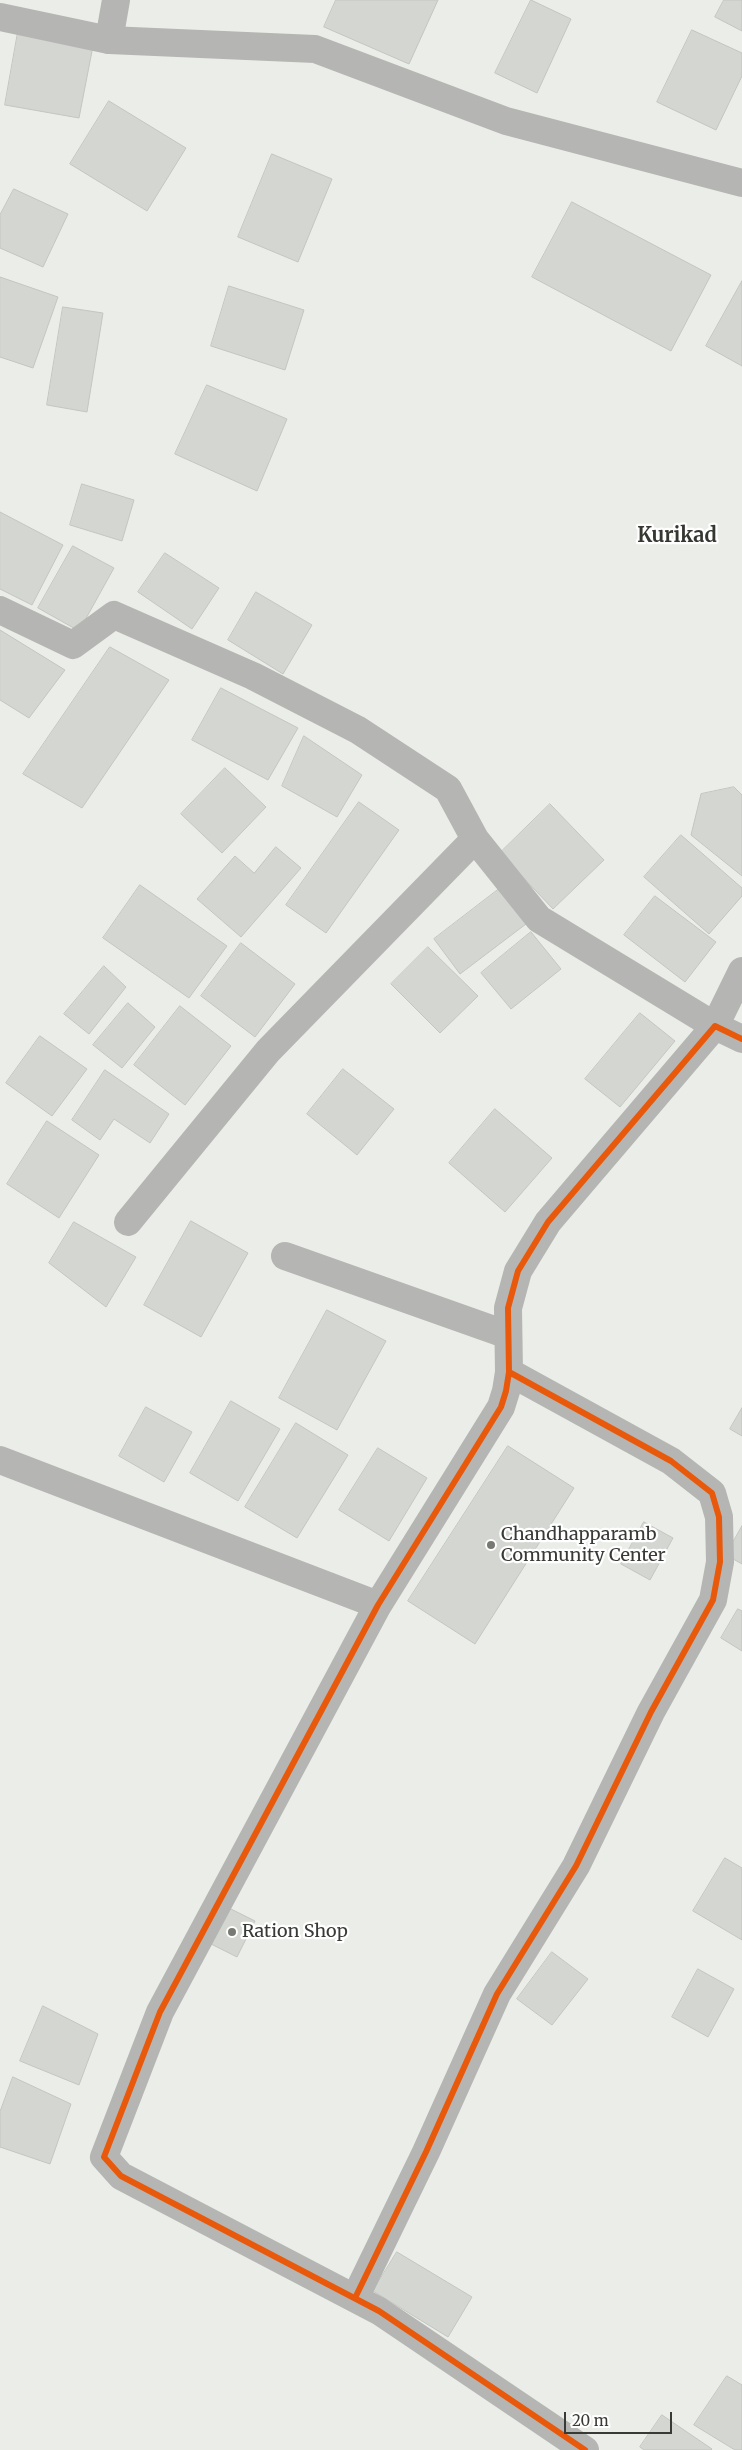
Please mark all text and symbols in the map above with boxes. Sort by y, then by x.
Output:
district label: Kurikad [637,524,717,548]
place label: Chandhapparamb Community Center [501,1524,666,1566]
marker: Chandhapparamb Community Center [485,1539,497,1551]
place label: Ration Shop [242,1921,348,1943]
marker: Ration Shop [226,1926,238,1938]
scale bar [567,2402,674,2434]
text: 20 m [572,2411,609,2430]

